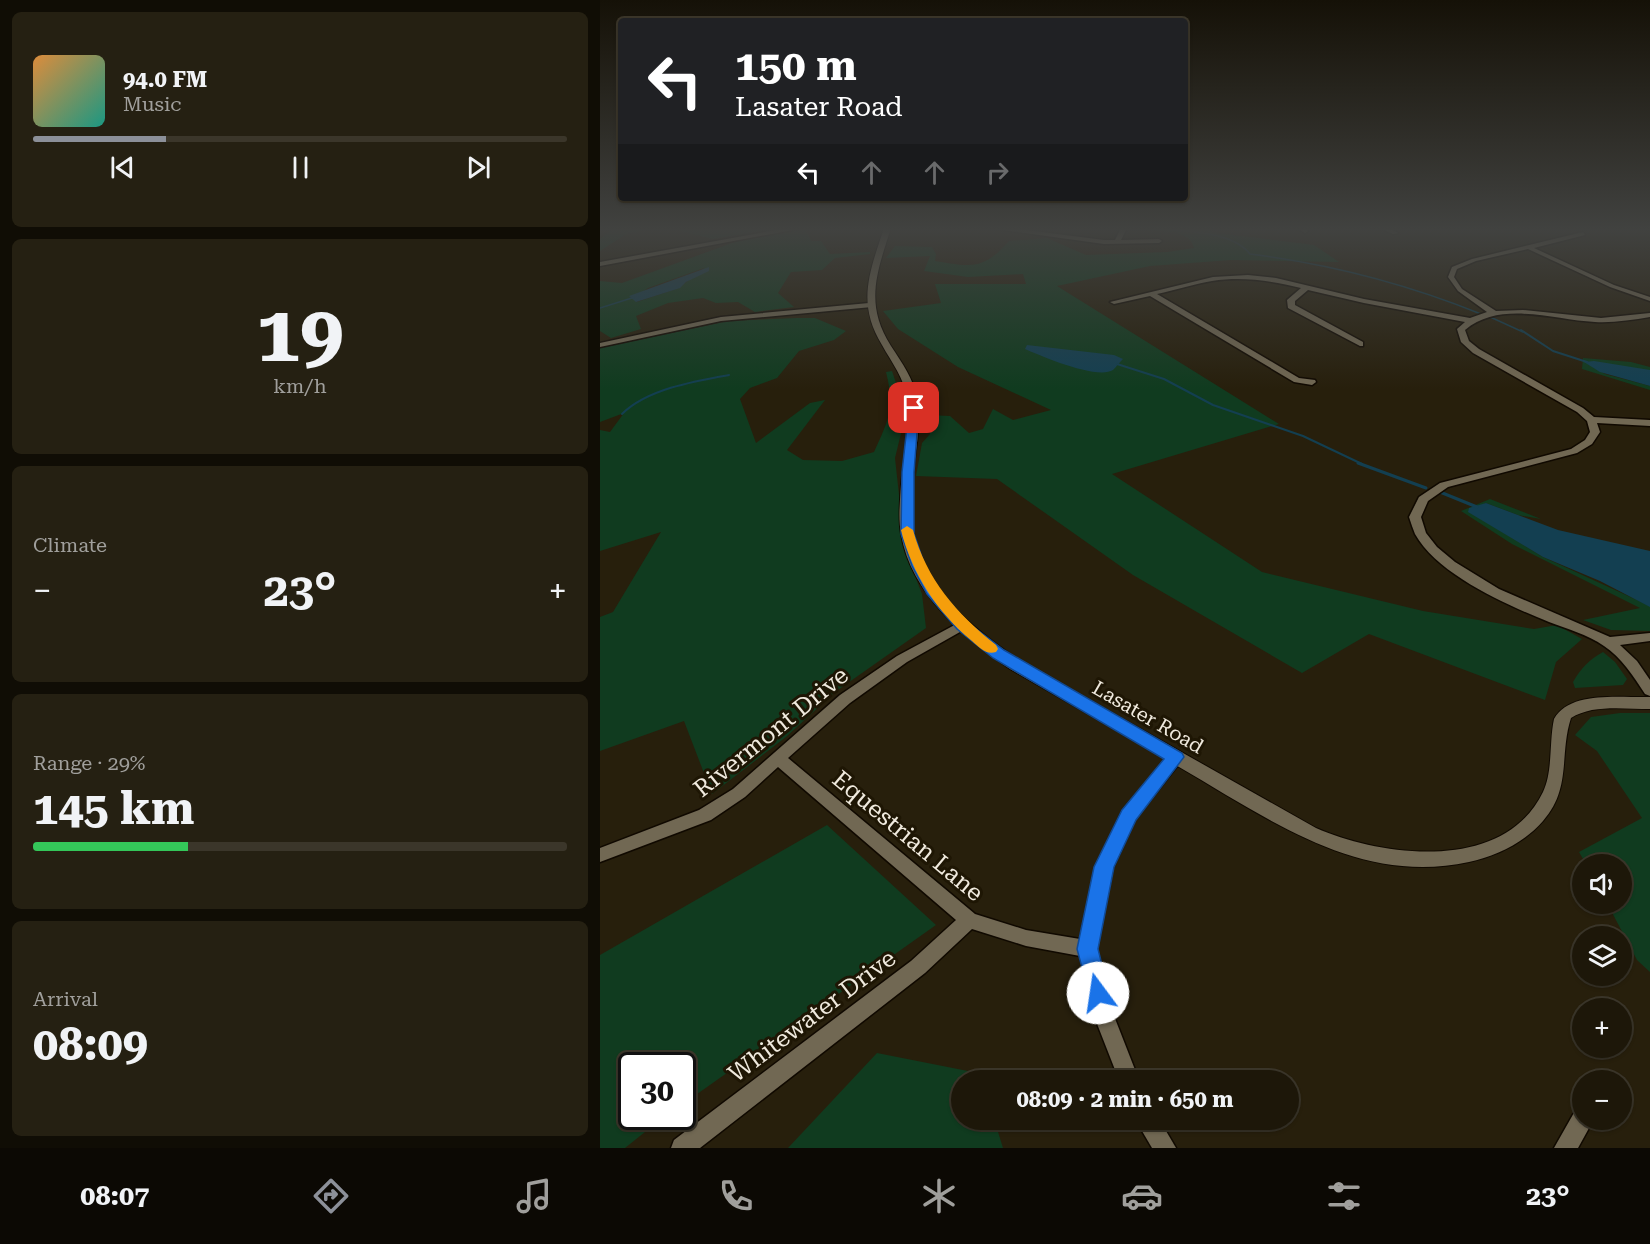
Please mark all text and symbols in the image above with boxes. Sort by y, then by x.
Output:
text: 150 m [735,41,857,90]
icon: left [636,42,714,120]
text: 94.0 FM [123,67,207,92]
text: Lasater Road [735,91,903,123]
text: Music [123,92,182,116]
icon: previous [106,151,139,184]
icon: pause [284,151,317,184]
icon: next [462,151,495,184]
icon: left [792,156,825,189]
icon: ahead [855,156,888,189]
icon: ahead [918,156,951,189]
icon: right [981,156,1014,189]
text: 19 [256,289,344,380]
text: km/h [273,374,327,398]
pin [888,382,939,433]
icon: arrive [897,391,930,424]
text: Climate [33,533,107,557]
text: 23° [264,564,336,617]
text: − [33,571,51,610]
text: + [549,571,567,610]
street label: Rivermont Drive [688,661,854,803]
street label: Lasater Road [1088,676,1208,759]
text: Range · 29% [33,751,145,775]
street label: Equestrian Lane [827,765,989,907]
text: 145 km [33,782,194,835]
map controls [1572,854,1632,1130]
button: sound [1572,854,1632,914]
button: layers [1572,926,1632,986]
street label: Whitewater Drive [723,944,901,1088]
position arrow [1066,961,1130,1025]
text: Arrival [33,987,98,1011]
button: + [1572,998,1632,1058]
text: 08:09 [33,1018,148,1071]
speed limit sign: 30 [618,1052,696,1130]
button: − [1572,1070,1632,1130]
text: 08:09 · 2 min · 650 m [1016,1087,1234,1112]
icon: directions [310,1175,352,1217]
icon: music [513,1175,555,1217]
icon: phone [715,1175,757,1217]
icon: climate [918,1175,960,1217]
icon: car [1121,1175,1163,1217]
icon: filters [1323,1175,1365,1217]
text: 08:07 [80,1180,149,1212]
text: 23° [1526,1180,1570,1212]

